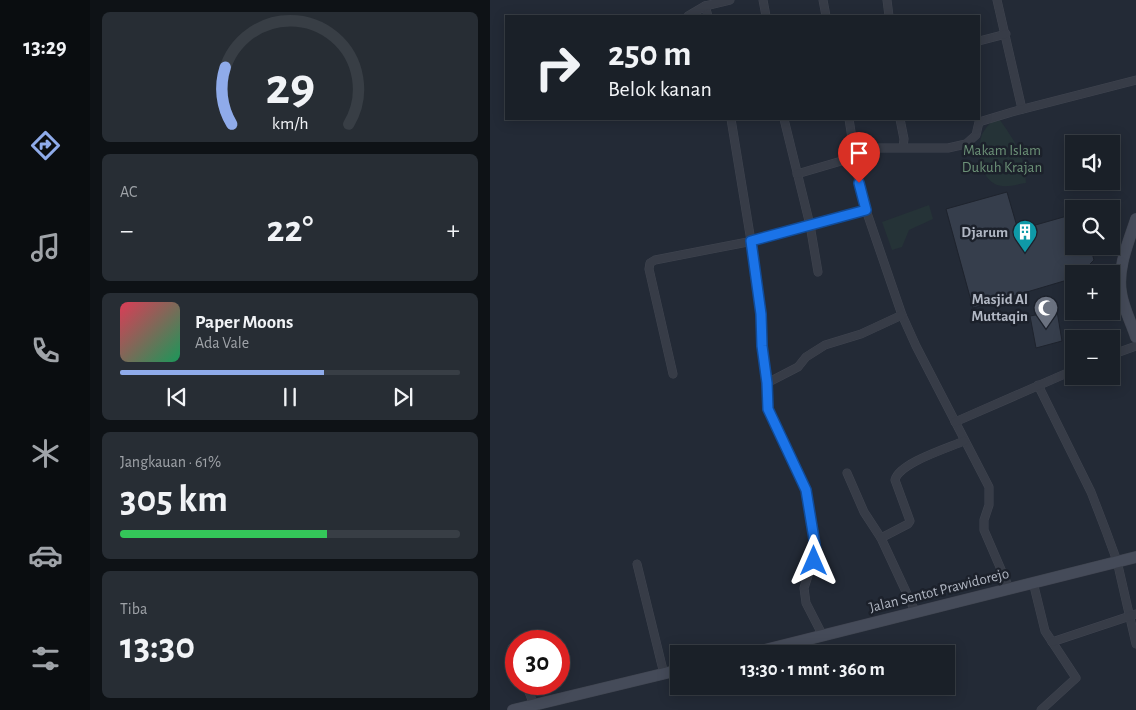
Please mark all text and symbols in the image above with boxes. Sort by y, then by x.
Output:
icon: right [525,35,590,100]
text: 13:29 [23,36,67,58]
text: 250 m [608,37,691,72]
text: 29 [265,61,315,113]
text: Belok kanan [608,78,712,100]
text: km/h [272,115,308,133]
icon: directions [28,128,63,163]
pin [838,132,880,183]
map controls [1065,135,1120,385]
button: sound [1065,135,1120,190]
icon: arrive [845,139,873,167]
park label: Makam Islam Dukuh Krajan [962,143,1042,175]
text: AC [120,184,137,200]
button: search [1065,200,1120,255]
text: 22° [267,211,313,249]
text: − [120,217,133,245]
text: + [447,217,460,245]
building icon: Djarum [1012,219,1038,253]
place label: Djarum [961,225,1008,240]
icon: music [28,230,63,265]
button: + [1065,265,1120,320]
place label: Masjid Al Muttaqin [971,292,1028,324]
mosque icon: Masjid Al Muttaqin [1033,295,1059,329]
text: Paper Moons [195,313,293,332]
button: − [1065,330,1120,385]
icon: phone [28,333,63,368]
text: Ada Vale [195,335,249,351]
icon: previous [163,383,191,411]
icon: pause [276,383,304,411]
icon: next [389,383,417,411]
icon: climate [28,436,63,471]
text: Jangkauan · 61% [120,454,221,470]
text: 305 km [120,481,228,519]
position arrow [787,534,839,586]
icon: car [28,538,63,573]
street label: Jalan Sentot Prawidorejo [868,566,1011,615]
text: Tiba [120,601,147,617]
text: 13:30 [120,628,195,666]
speed limit sign: 30 [505,630,570,695]
icon: filters [28,641,63,676]
text: 13:30 · 1 mnt · 360 m [740,660,885,679]

